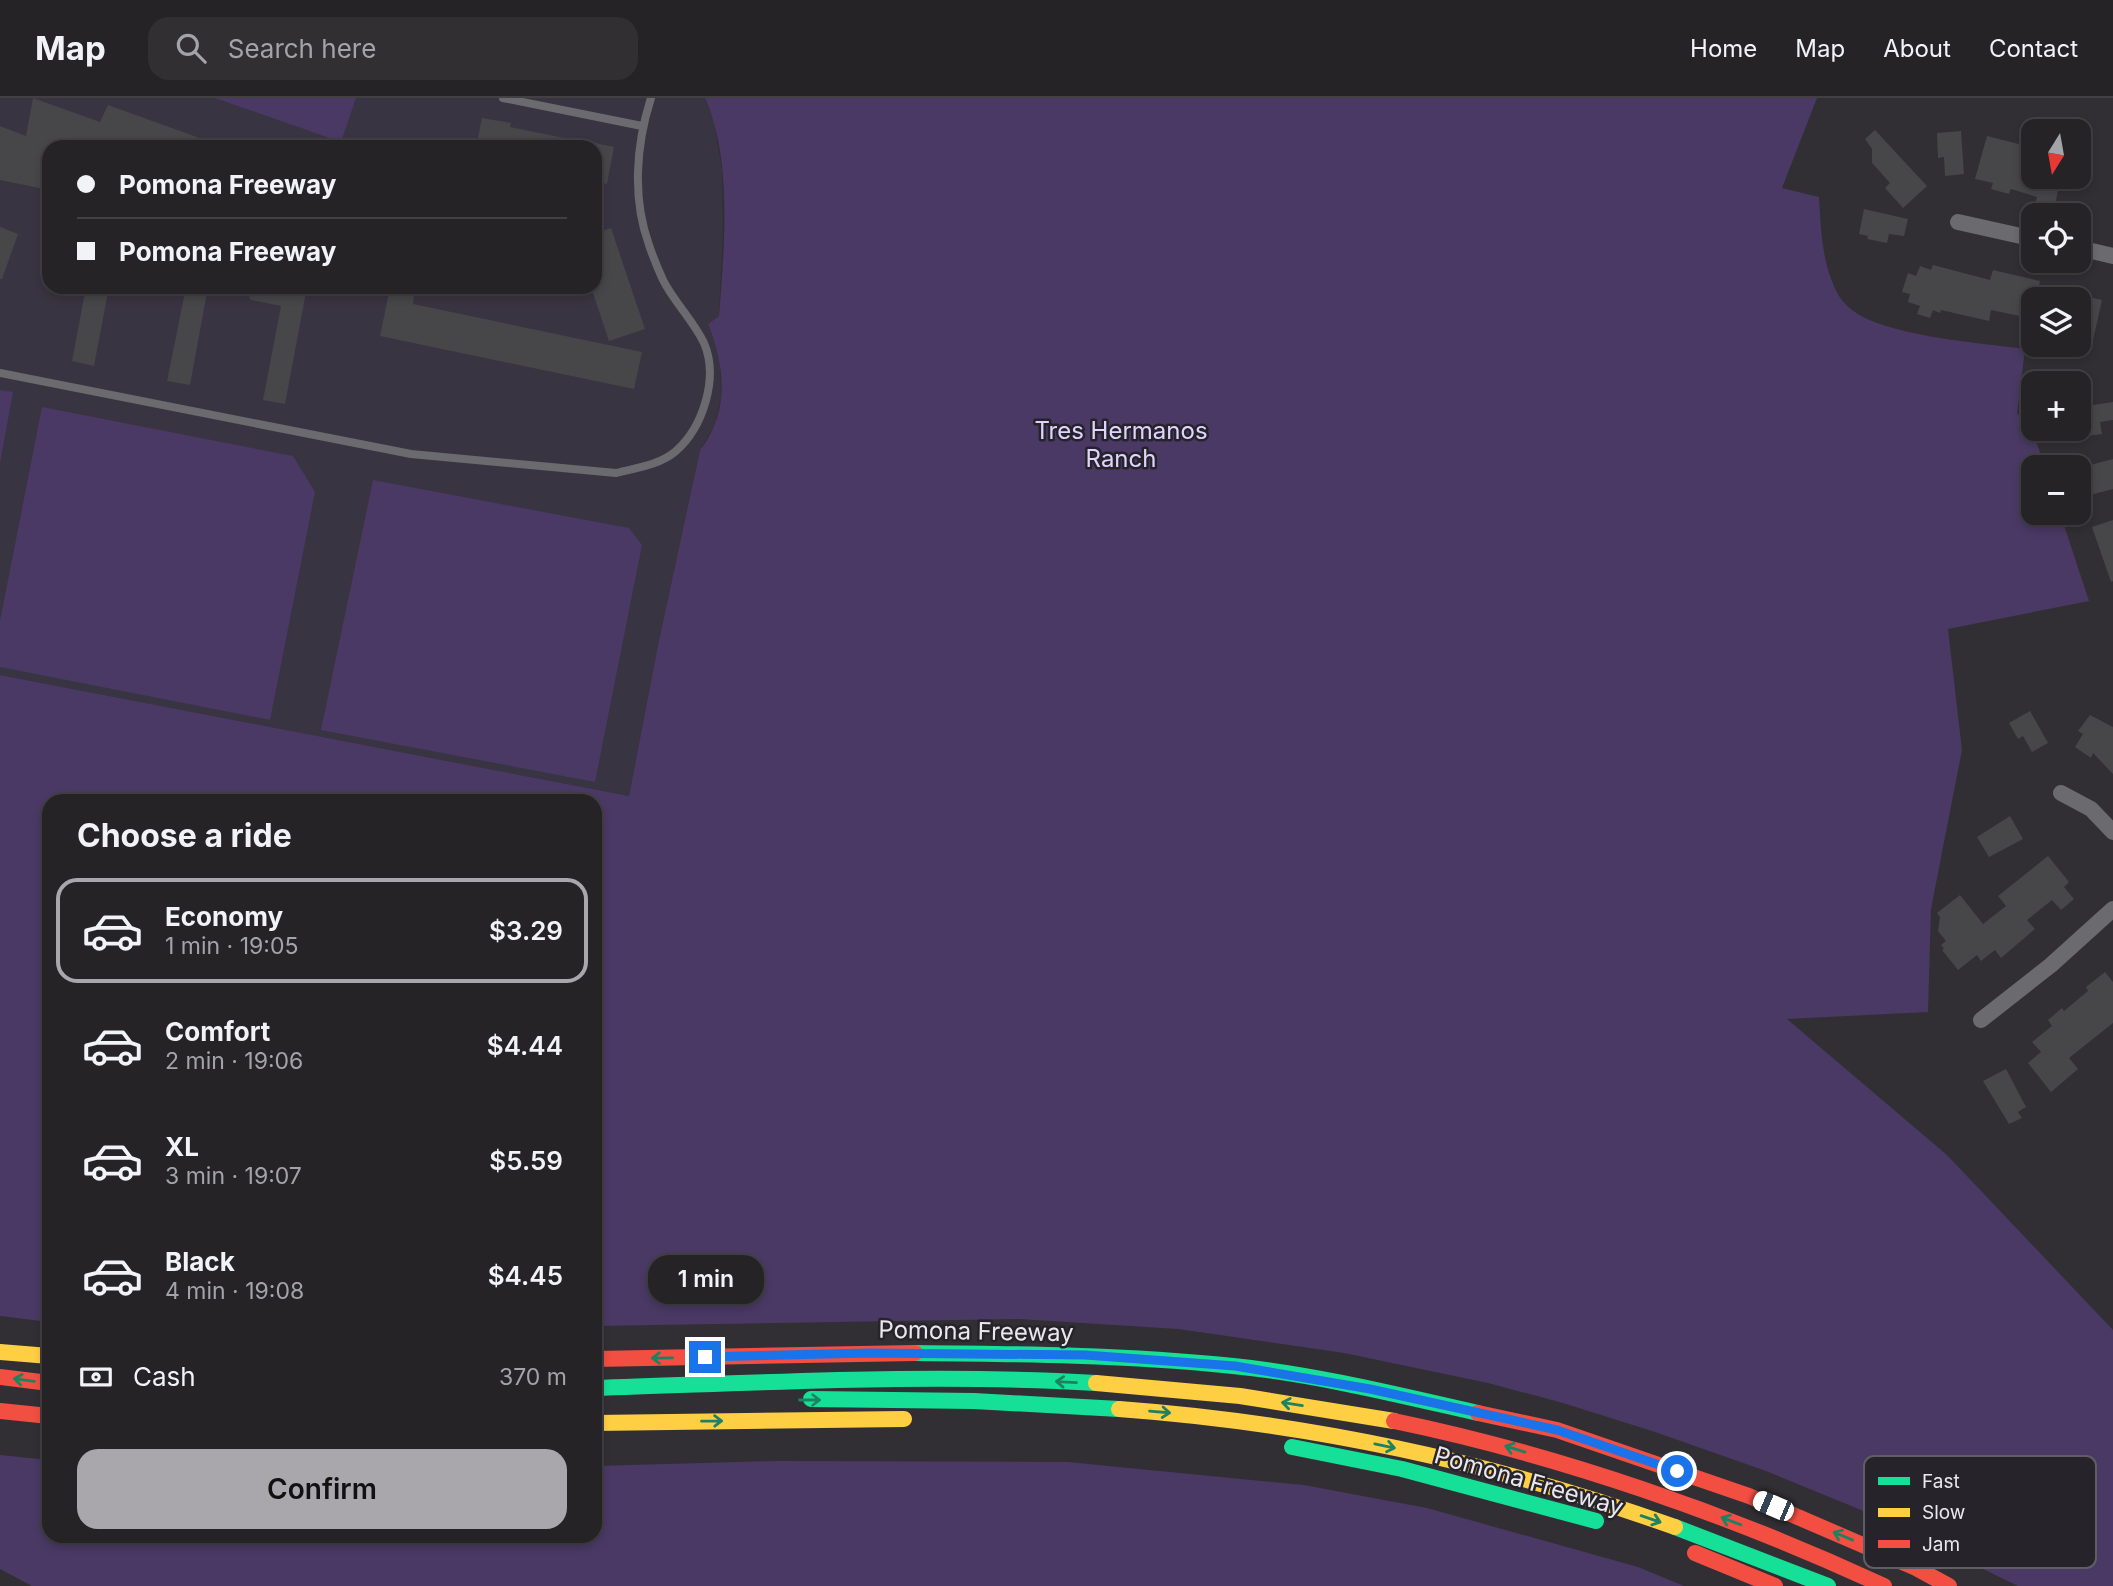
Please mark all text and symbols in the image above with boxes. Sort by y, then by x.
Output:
search box [148,17,638,80]
text: Map [35,28,106,68]
icon: search [172,29,210,67]
text: Search here [228,33,376,64]
text: Home [1690,34,1757,63]
text: Map [1795,34,1845,63]
text: About [1883,34,1951,63]
text: Contact [1989,34,2078,63]
north arrow [2021,119,2091,189]
map controls [2021,119,2091,525]
text: Pomona Freeway [119,169,336,200]
button: locate [2021,203,2091,273]
text: Pomona Freeway [119,236,336,267]
button: layers [2021,287,2091,357]
button: + [2021,371,2091,441]
park label: Tres Hermanos Ranch [1034,416,1208,473]
button: − [2021,455,2091,525]
text: Choose a ride [77,816,292,855]
icon: car [81,899,144,962]
text: Economy [165,901,283,932]
text: $3.29 [489,915,563,946]
text: 1 min · 19:05 [165,932,298,960]
icon: car [81,1014,144,1077]
text: Comfort [165,1016,270,1047]
text: $4.44 [487,1030,563,1061]
text: 2 min · 19:06 [165,1047,303,1075]
icon: car [81,1129,144,1192]
text: XL [165,1131,199,1162]
text: $5.59 [489,1145,563,1176]
text: 3 min · 19:07 [165,1162,302,1190]
icon: car [81,1244,144,1307]
text: Black [165,1246,235,1277]
callout: 1 min [647,1256,763,1304]
text: $4.45 [488,1260,563,1291]
text: 1 min [678,1265,734,1293]
text: 4 min · 19:08 [165,1277,304,1305]
street label: Pomona Freeway [878,1315,1074,1347]
route end [689,1341,721,1373]
one-way arrow [651,1351,674,1364]
icon: cash [77,1358,115,1396]
text: Cash [133,1361,196,1392]
text: 370 m [499,1363,567,1391]
one-way arrow [14,1373,36,1386]
one-way arrow [1055,1375,1078,1388]
one-way arrow [798,1393,821,1406]
one-way arrow [1281,1397,1304,1410]
one-way arrow [1148,1406,1171,1419]
one-way arrow [700,1415,723,1428]
one-way arrow [1373,1439,1396,1453]
street label: Pomona Freeway [1431,1440,1627,1522]
one-way arrow [1504,1442,1526,1455]
button: Confirm [77,1449,567,1529]
route start [1661,1455,1693,1487]
legend [1864,1456,2096,1568]
text: Fast [1922,1470,1960,1493]
car [1750,1488,1797,1524]
text: Slow [1922,1501,1965,1524]
one-way arrow [1640,1513,1662,1526]
one-way arrow [1720,1513,1742,1526]
one-way arrow [1833,1529,1855,1542]
text: Jam [1922,1533,1960,1556]

